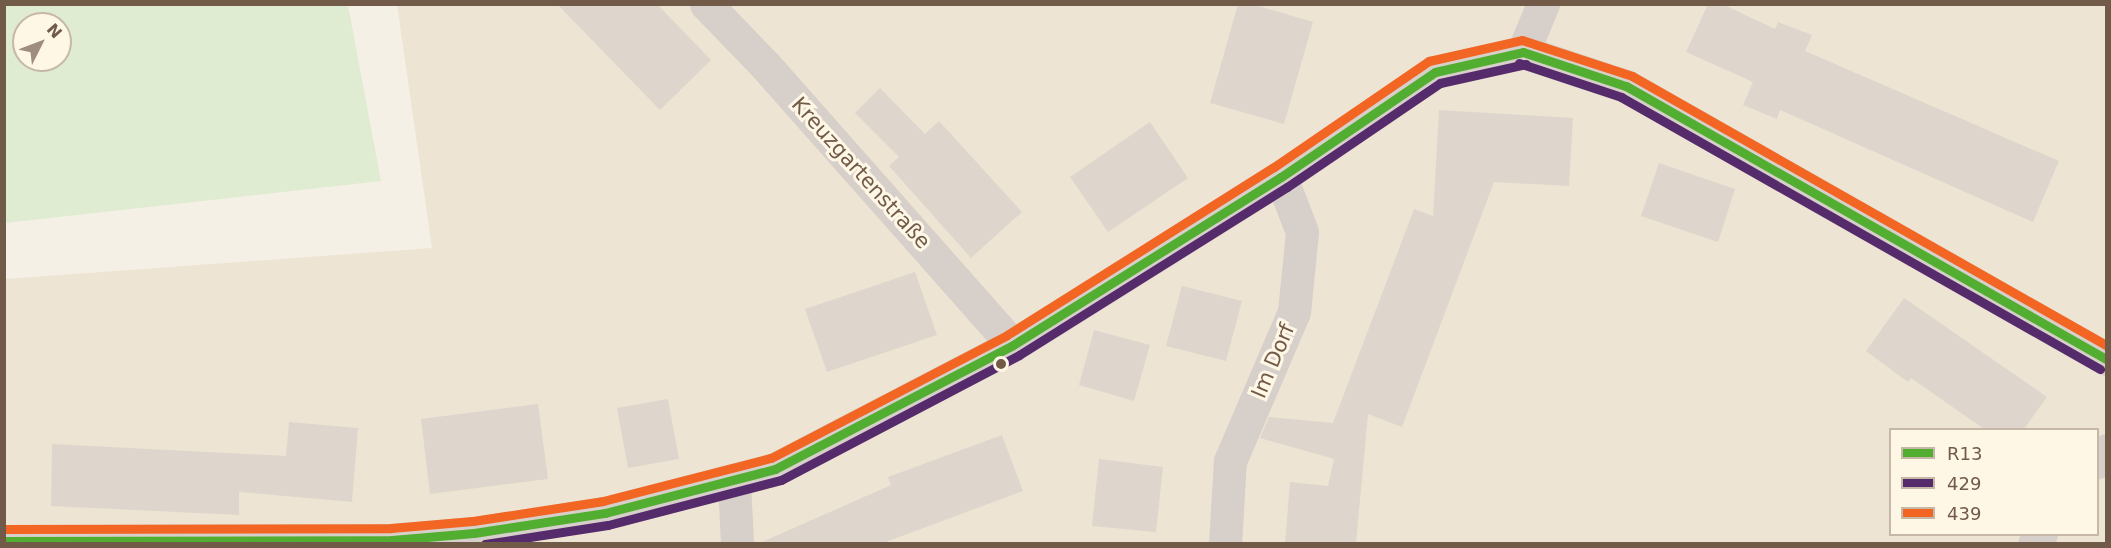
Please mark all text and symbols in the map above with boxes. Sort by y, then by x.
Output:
north arrow [12,12,72,72]
text: N [43,20,66,42]
street label: Kreuzgartenstraße [786,92,936,254]
street label: Im Dorf [1246,320,1300,402]
unlabelled marker [995,358,1007,370]
legend [1889,428,2099,536]
text: R13 [1947,443,1982,464]
text: 429 [1947,473,1981,494]
text: 439 [1947,503,1981,524]

